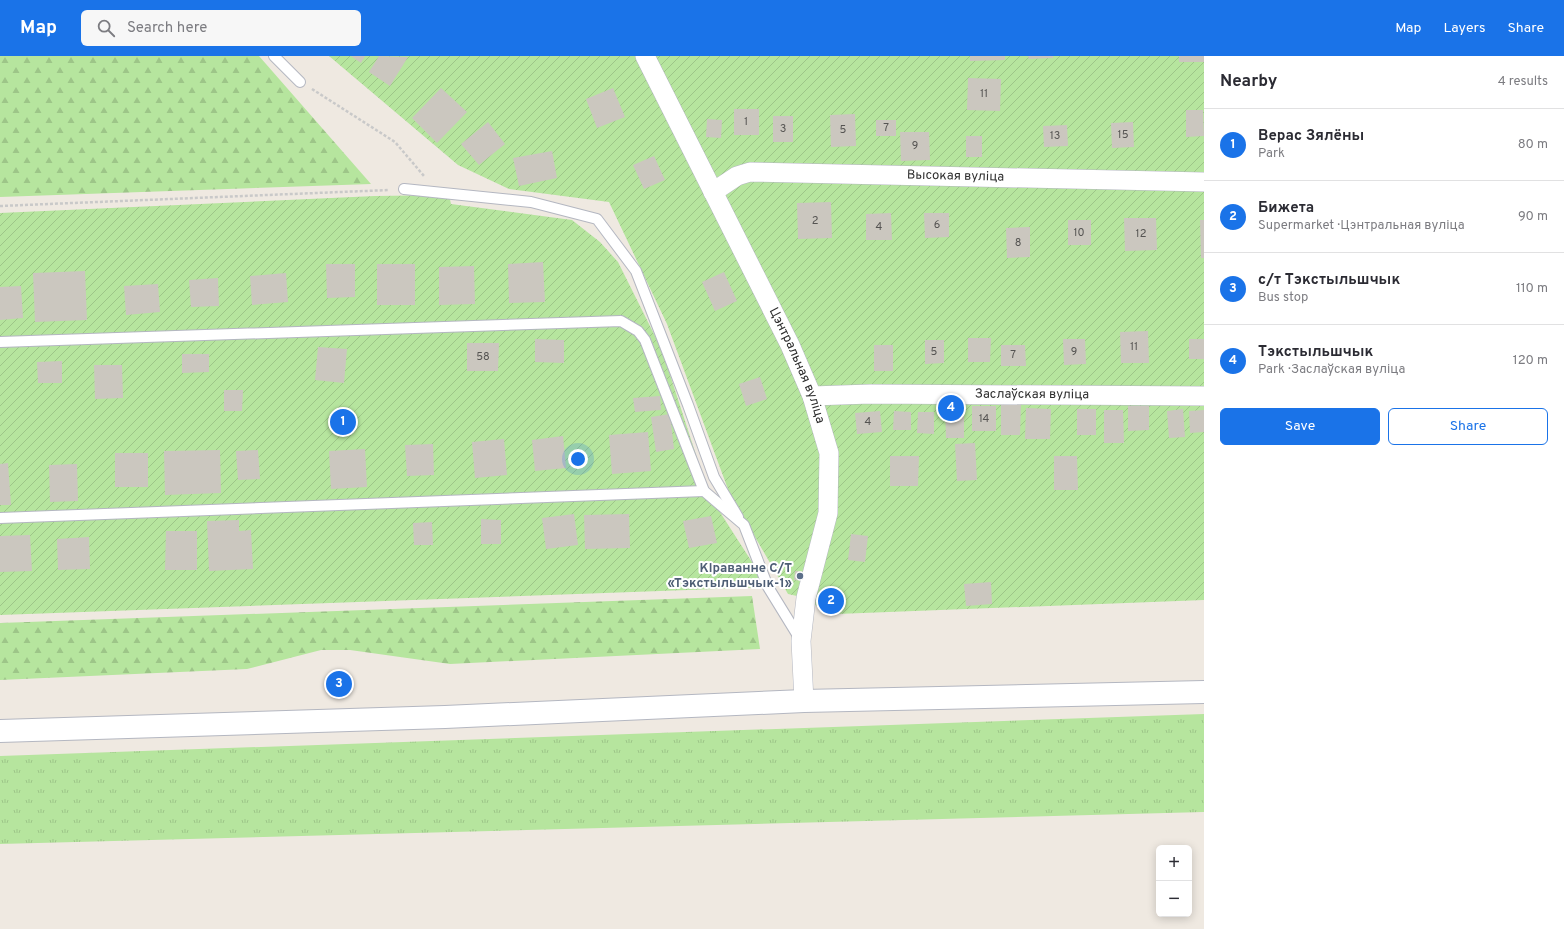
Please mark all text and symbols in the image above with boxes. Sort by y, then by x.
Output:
search box [81,10,361,46]
text: Map [20,16,57,40]
icon: search [95,17,117,39]
text: Search here [127,19,207,38]
text: Map [1395,20,1421,37]
text: Layers [1443,20,1485,37]
text: Share [1507,20,1544,37]
text: Nearby [1220,71,1277,93]
text: 4 results [1498,74,1548,90]
house number: 11 [980,87,988,101]
house number: 1 [744,115,748,129]
house number: 7 [883,121,889,135]
house number: 3 [780,122,786,136]
house number: 5 [840,123,847,137]
text: Верас Зялёны [1258,127,1364,146]
house number: 15 [1118,128,1129,142]
house number: 13 [1050,129,1060,143]
text: 1 [1230,137,1236,153]
text: 80 m [1518,137,1548,153]
house number: 9 [912,139,918,153]
text: Park [1258,146,1285,162]
street label: Высокая вуліца [907,167,1004,186]
text: Бижета [1258,199,1314,218]
text: 2 [1229,209,1237,225]
text: 90 m [1518,209,1548,225]
house number: 2 [812,214,818,228]
house number: 6 [934,218,940,232]
text: Supermarket · Цэнтральная вуліца [1258,218,1465,234]
house number: 4 [876,220,883,234]
house number: 10 [1073,226,1085,240]
house number: 12 [1136,227,1146,241]
house number: 8 [1015,236,1021,250]
text: с/т Тэкстыльшчык [1258,271,1400,290]
text: 3 [1229,281,1237,297]
text: 110 m [1516,281,1548,297]
text: Bus stop [1258,290,1308,306]
street label: Цэнтральная вуліца [765,305,828,425]
house number: 11 [1130,340,1138,354]
text: Тэкстыльшчык [1258,343,1373,362]
house number: 5 [931,345,938,359]
house number: 9 [1071,345,1077,359]
house number: 7 [1010,348,1016,362]
house number: 58 [476,350,490,364]
text: 4 [1229,353,1237,369]
text: 120 m [1513,353,1548,369]
text: Park · Заслаўская вуліца [1258,362,1405,378]
street label: Заслаўская вуліца [975,387,1089,403]
pin: 4 [938,393,964,423]
pin: 1 [330,407,356,437]
button: Save [1220,408,1380,445]
button: Share [1388,408,1548,445]
house number: 14 [979,412,990,426]
house number: 4 [865,415,872,429]
your location [568,449,588,469]
place label: Кіраванне С/Т «Тэкстыльшчык-1» [667,561,792,592]
marker: Кіраванне С/Т «Тэкстыльшчык-1» [795,571,805,581]
pin: 2 [818,586,844,616]
pin: 3 [326,669,352,699]
map controls [1156,845,1192,917]
button: + [1156,845,1192,881]
button: − [1156,881,1192,917]

